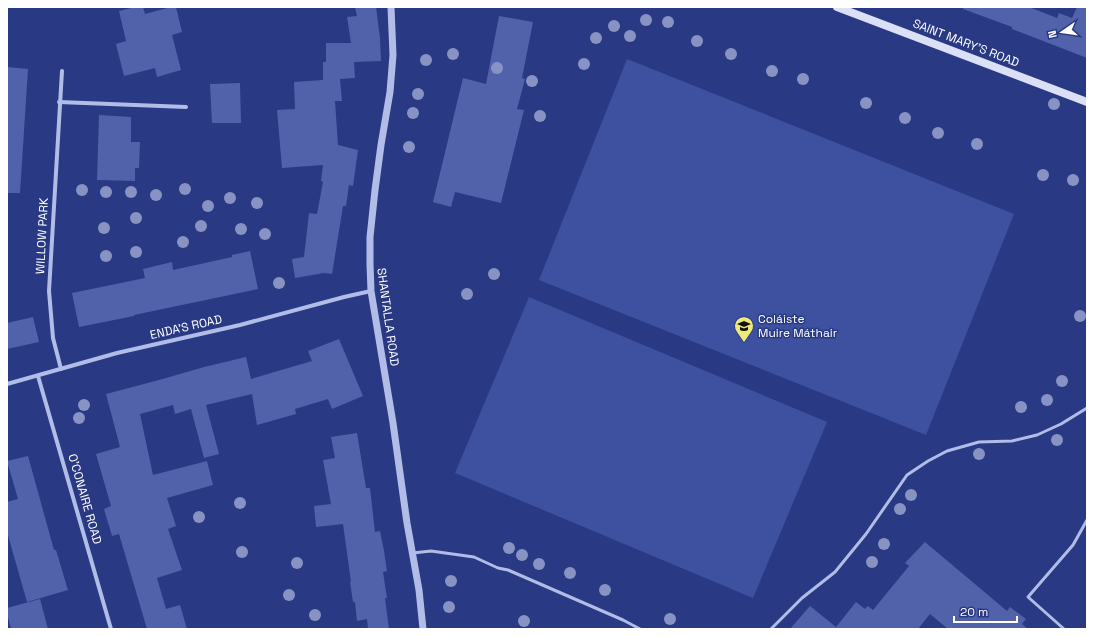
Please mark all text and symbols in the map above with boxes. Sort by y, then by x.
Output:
north arrow [1042,12,1082,52]
street label: SAINT MARY'S ROAD [911,15,1022,71]
text: N [1045,29,1060,39]
street label: WILLOW PARK [32,197,52,275]
street label: SHANTALLA ROAD [373,267,403,367]
street label: ENDA'S ROAD [148,311,224,343]
place label: Coláiste Muire Máthair [758,311,838,341]
school or university icon: Coláiste Muire Máthair [733,315,755,343]
street label: O'CONAIRE ROAD [64,452,106,546]
scale bar [954,598,1017,624]
text: 20 m [960,604,988,620]

